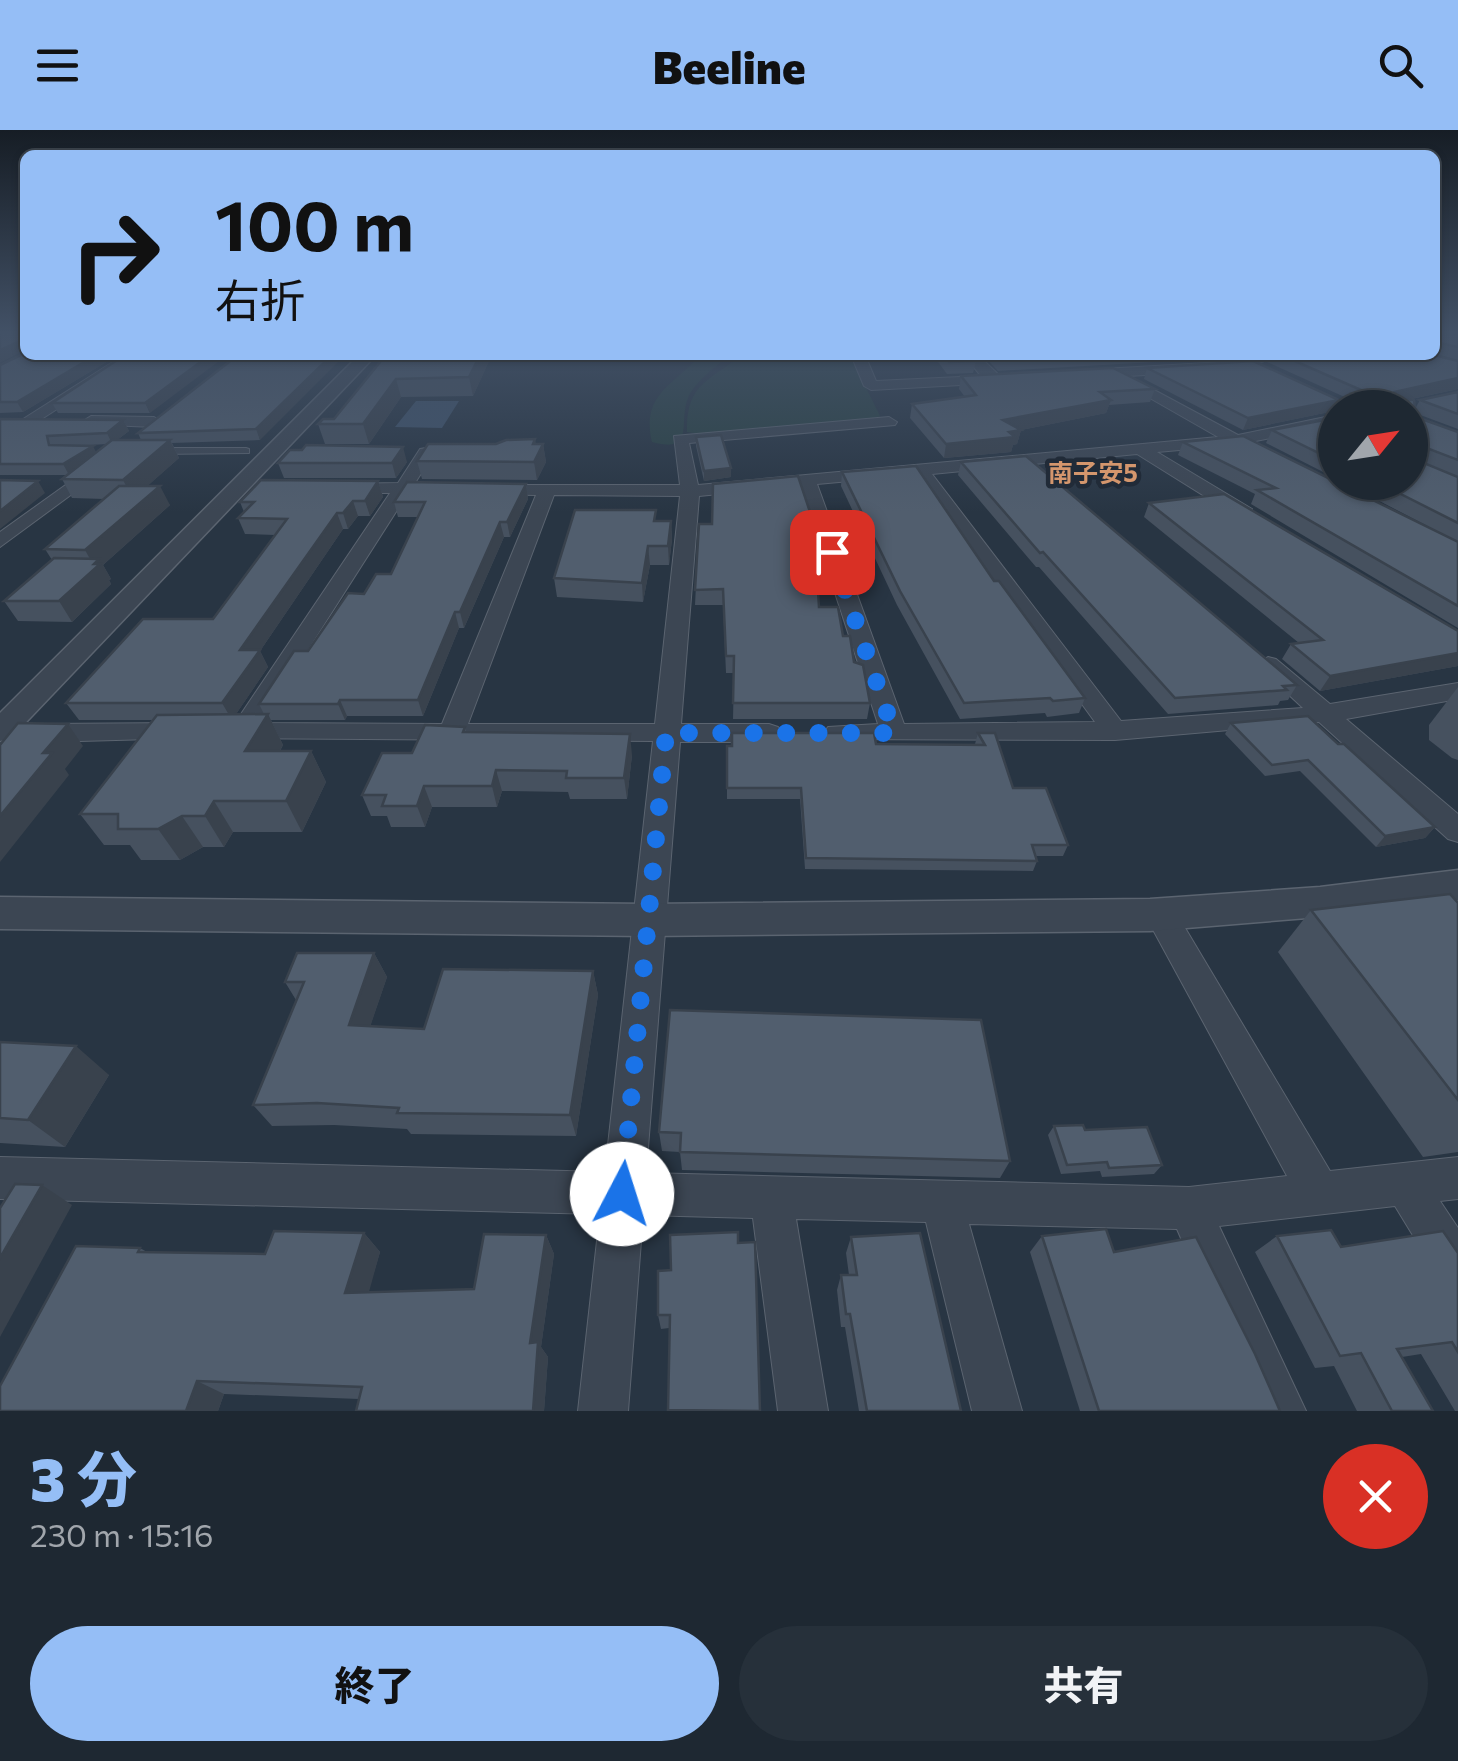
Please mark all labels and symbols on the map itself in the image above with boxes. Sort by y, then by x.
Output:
north arrow [1318,390,1428,500]
district label: 南子安5 [1048,457,1138,487]
pin [790,510,875,595]
position arrow [570,1142,674,1246]

